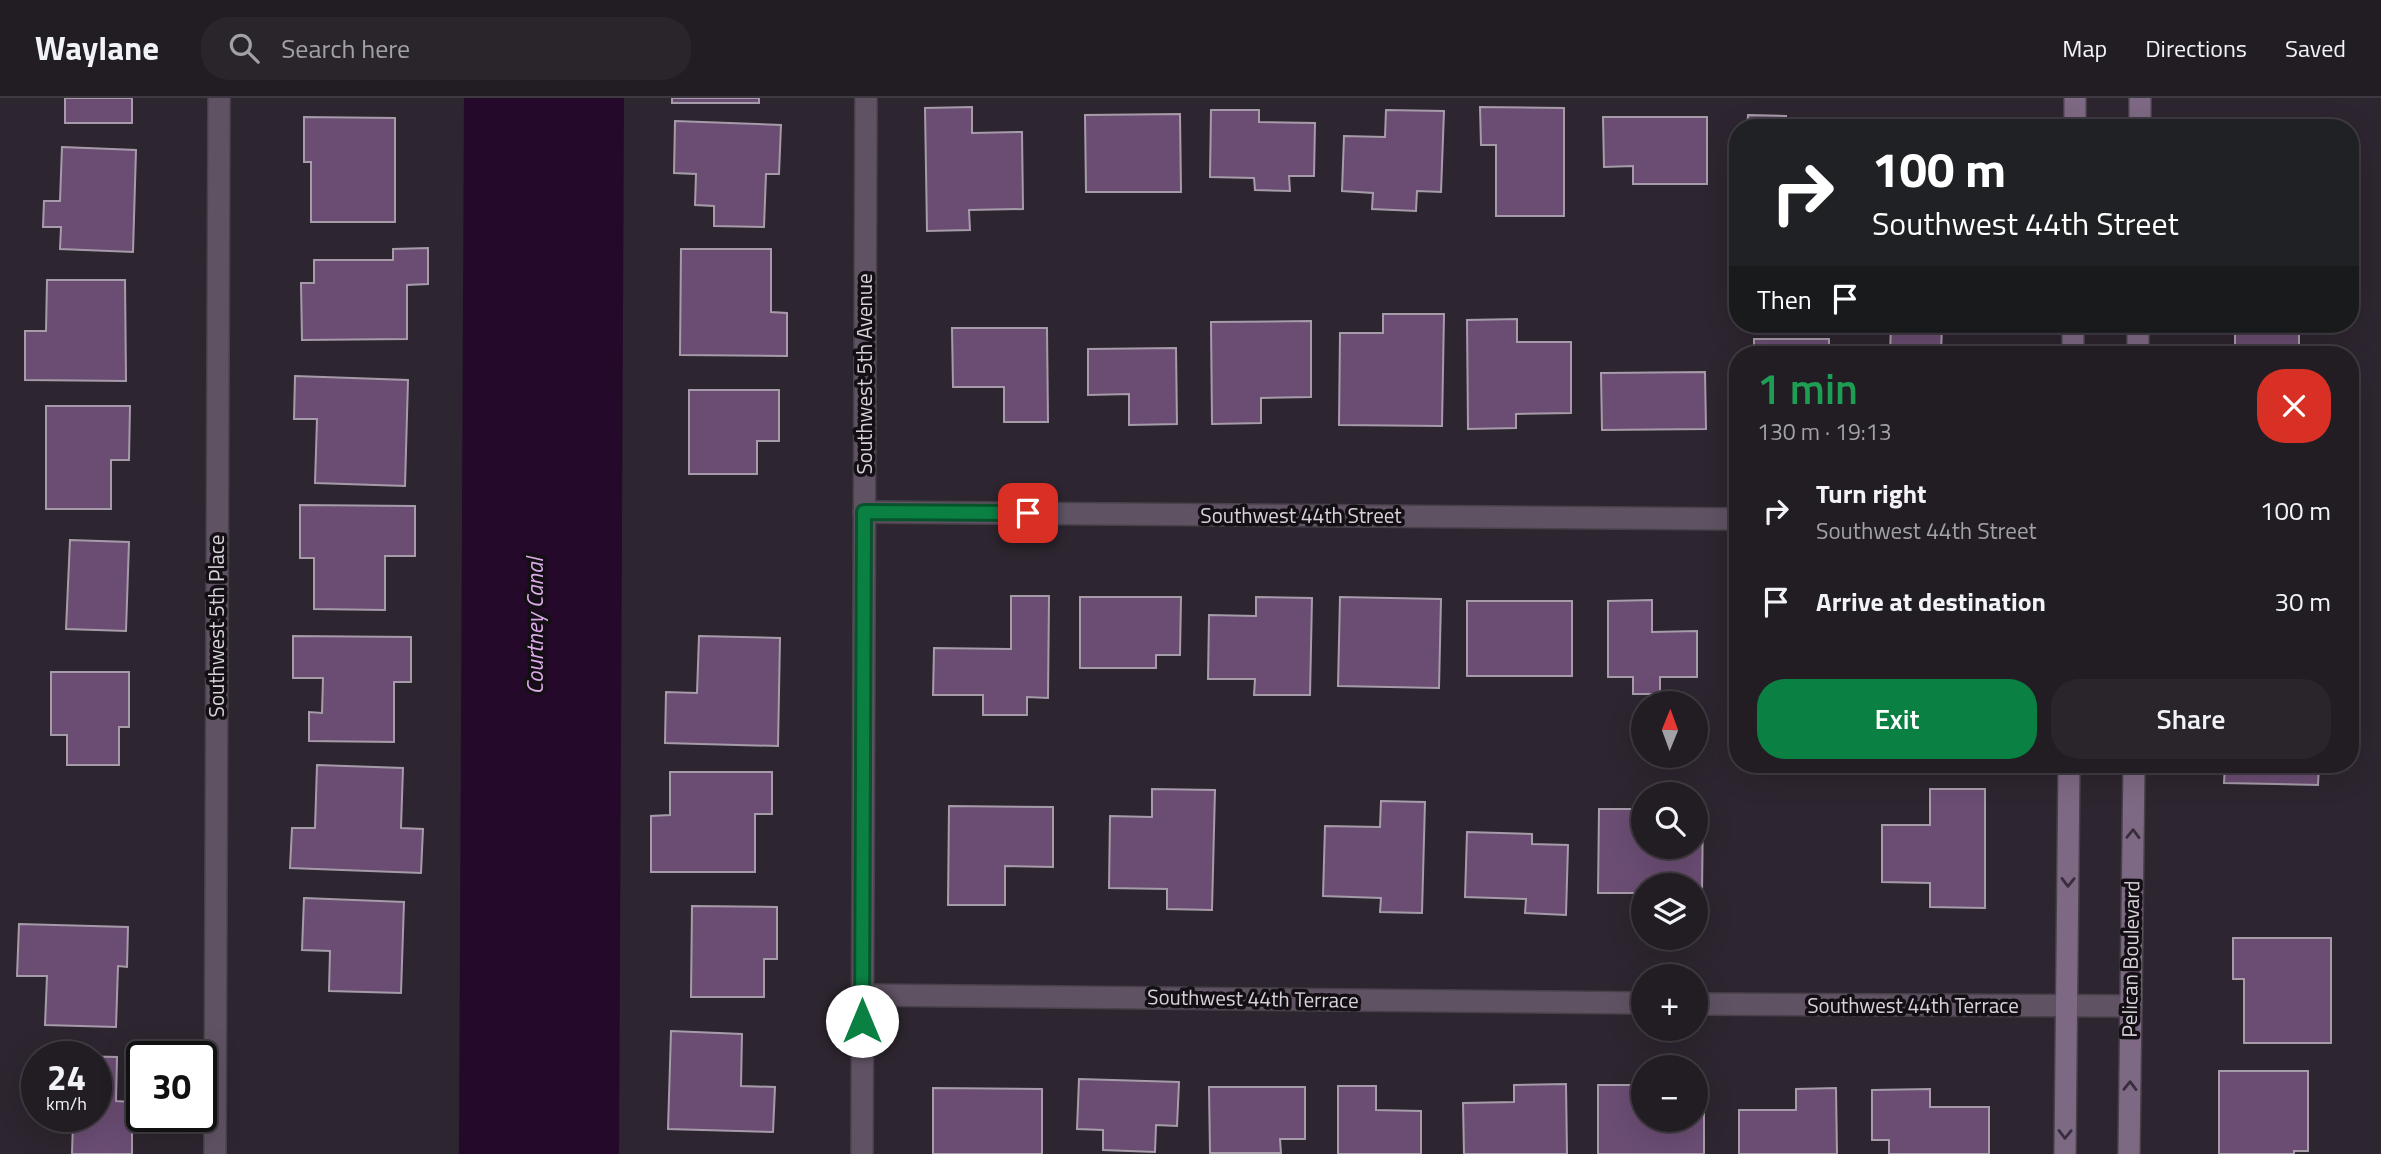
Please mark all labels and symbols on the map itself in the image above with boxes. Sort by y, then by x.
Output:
street label: Southwest 5th Avenue [848,273,880,475]
pin [998,483,1058,543]
street label: Southwest 44th Street [1200,499,1402,531]
street label: Southwest 5th Place [200,535,232,717]
water label: Courtney Canal [517,554,552,694]
north arrow [1631,691,1708,768]
one-way arrow [2125,828,2141,839]
one-way arrow [2060,877,2076,888]
street label: Pelican Boulevard [2113,880,2147,1038]
street label: Southwest 44th Terrace [1147,980,1359,1016]
position arrow [825,984,899,1058]
street label: Southwest 44th Terrace [1807,989,2019,1021]
speed limit sign: 30 [126,1041,217,1132]
one-way arrow [2122,1080,2138,1091]
one-way arrow [2057,1129,2073,1140]

